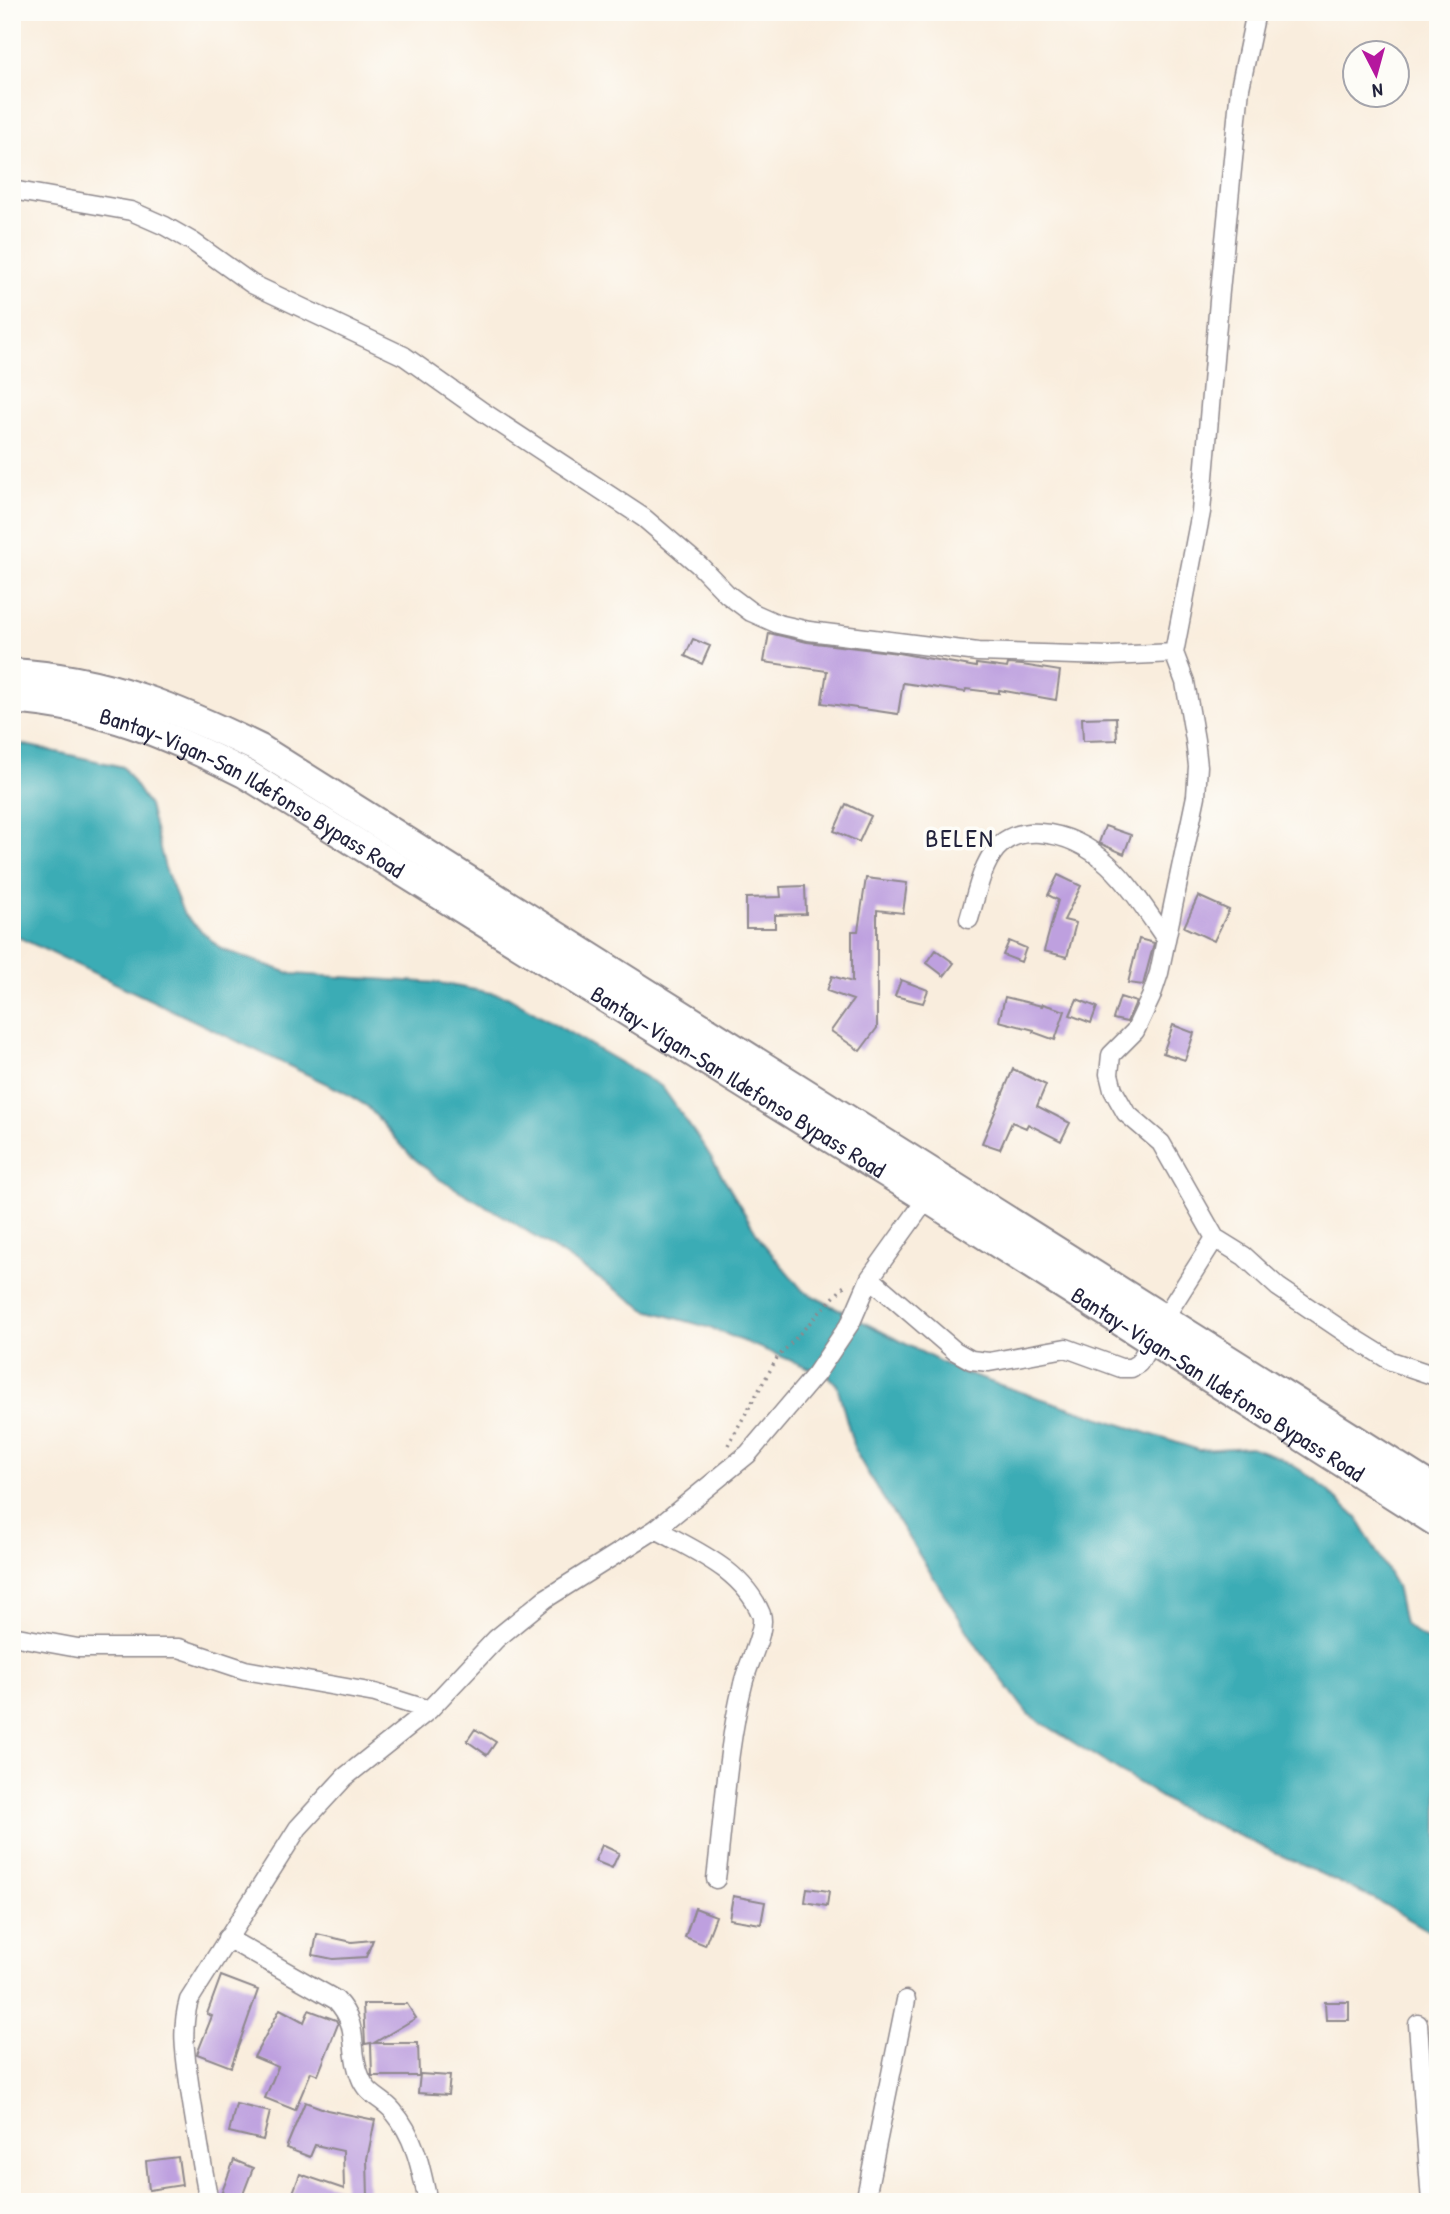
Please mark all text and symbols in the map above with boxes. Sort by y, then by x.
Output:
north arrow [1342,38,1412,108]
text: N [1371,77,1384,104]
street label: Bantay-Vigan-San Ildefonso Bypass Road [97,699,411,885]
district label: BELEN [925,820,995,855]
street label: Bantay-Vigan-San Ildefonso Bypass Road [586,977,892,1184]
street label: Bantay-Vigan-San Ildefonso Bypass Road [1066,1279,1371,1488]

